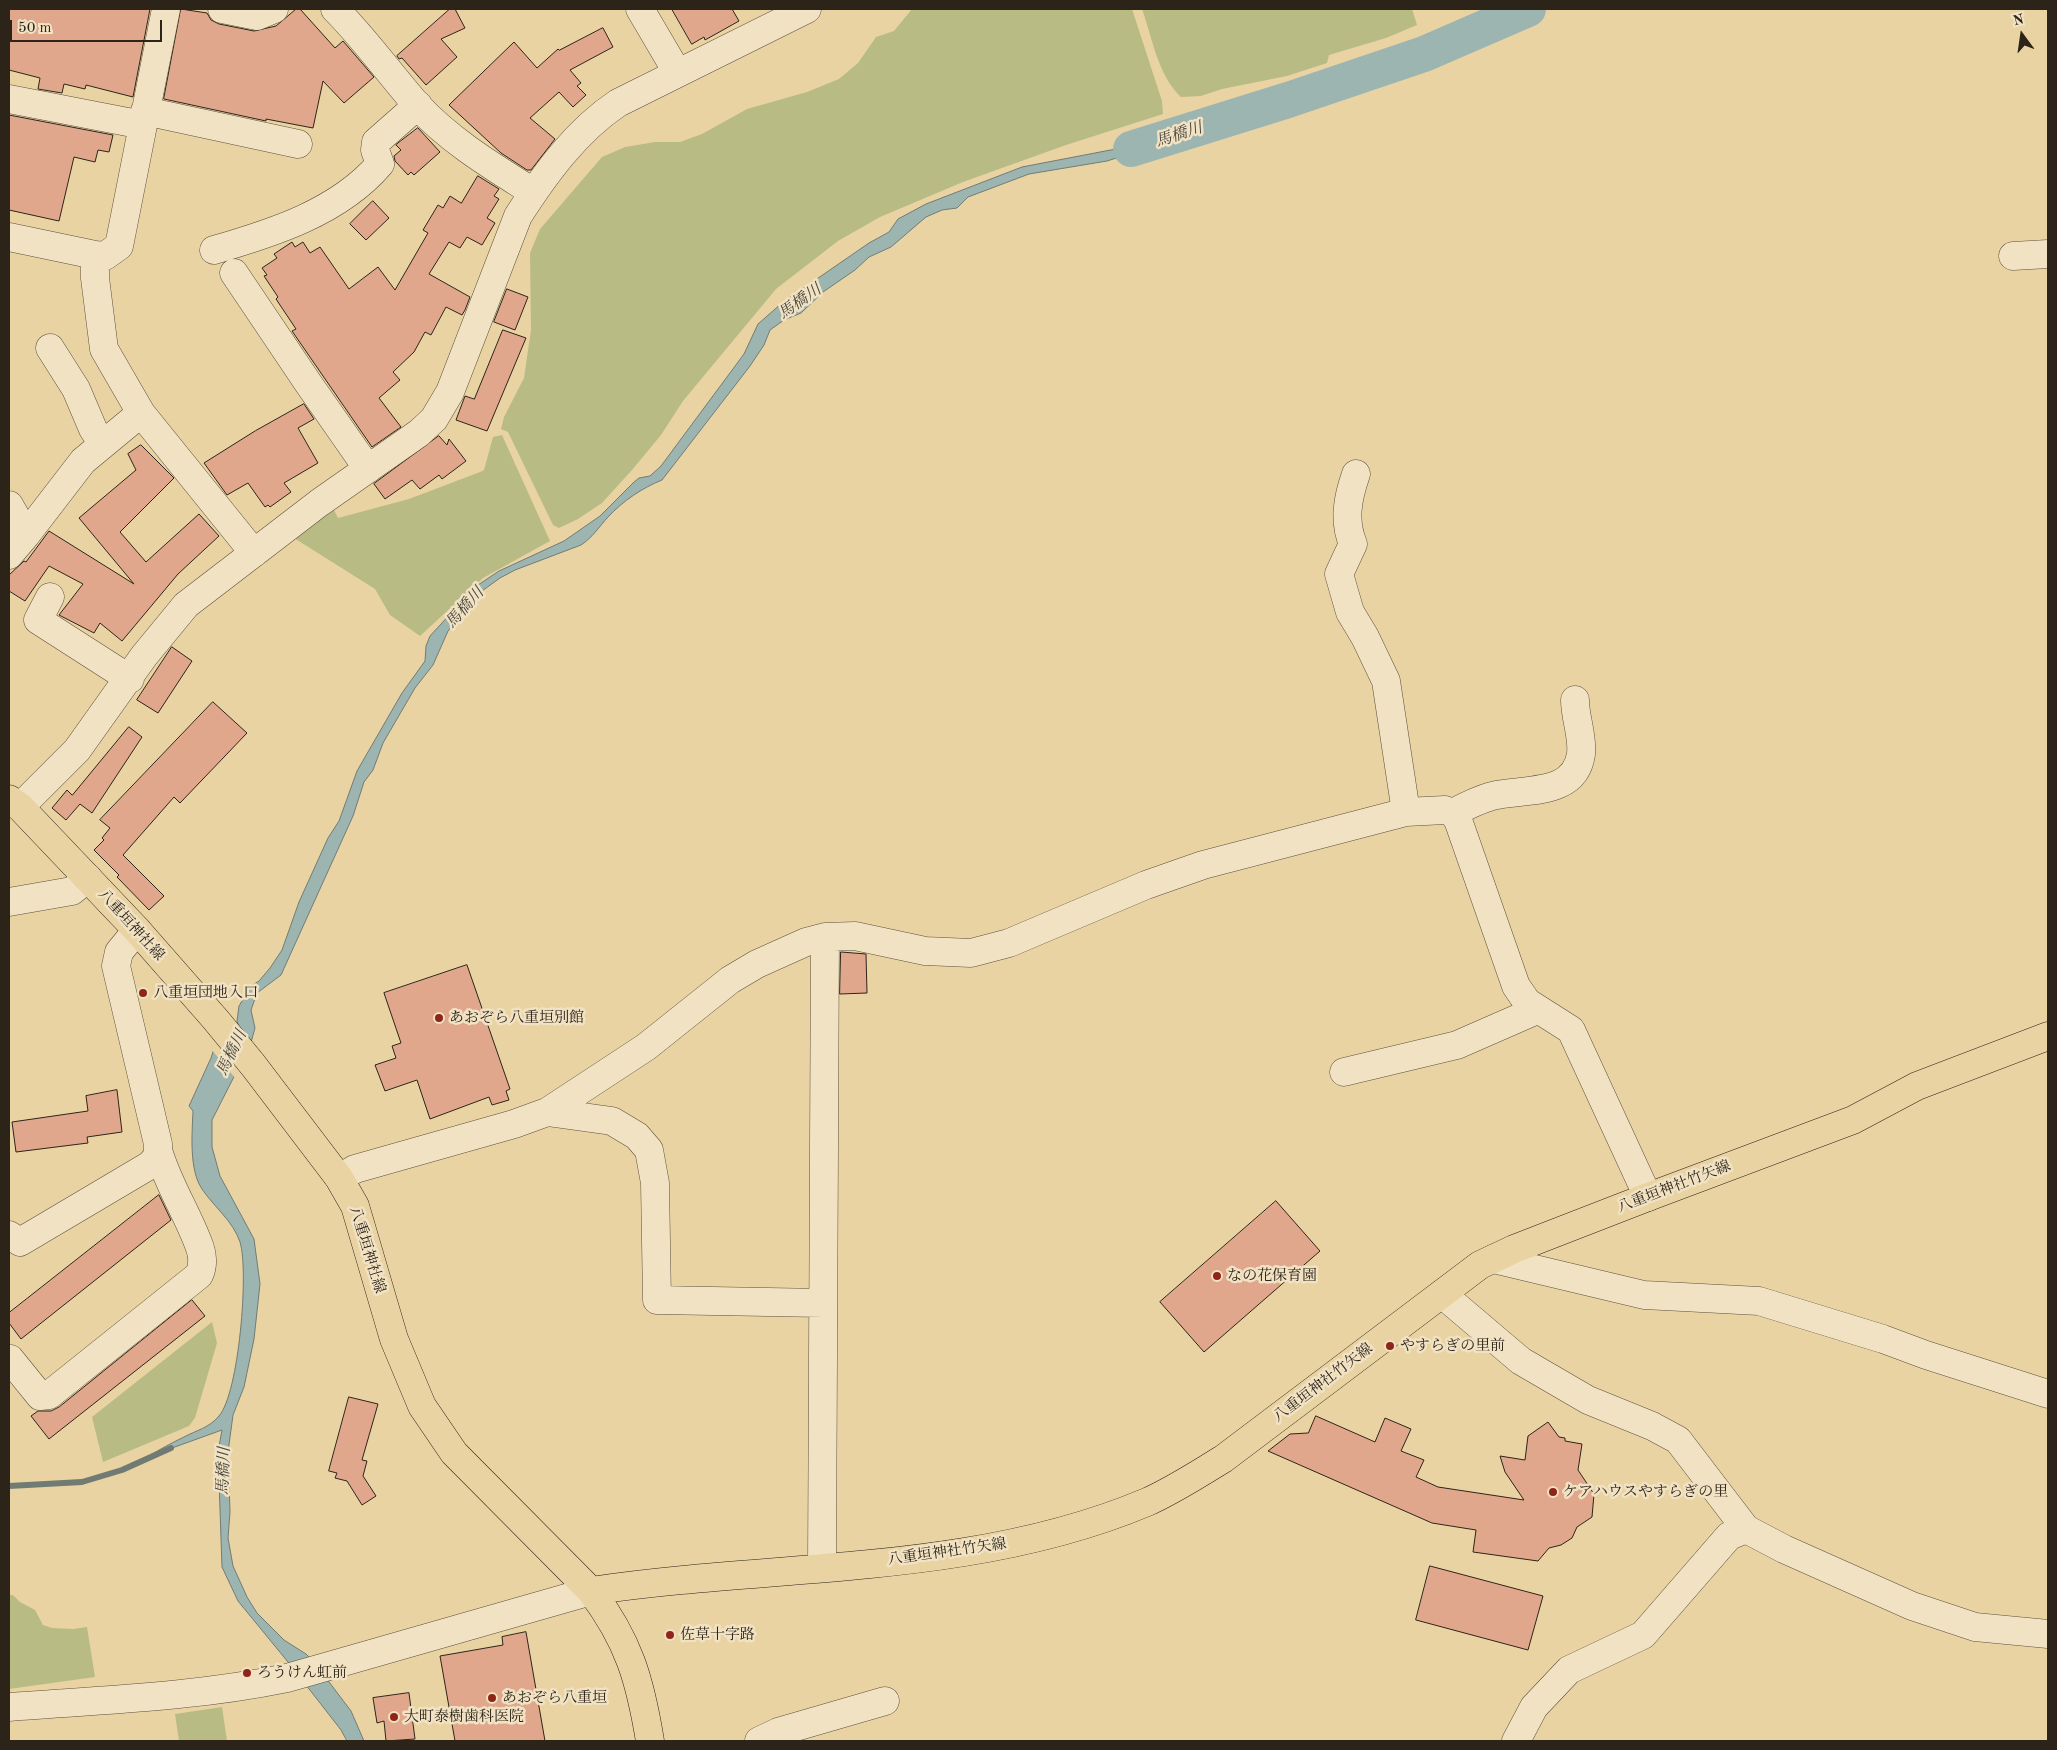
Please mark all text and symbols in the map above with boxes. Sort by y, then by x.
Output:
scale bar [12,10,165,42]
north arrow [1997,10,2047,60]
text: N [2011,12,2025,29]
text: 50 m [18,21,52,36]
water label: 馬橋川 [1153,118,1205,152]
water label: 馬橋川 [775,280,825,324]
water label: 馬橋川 [442,584,488,632]
street label: 八重垣神社線 [94,886,168,964]
place label: 八重垣団地入口 [153,984,258,1002]
marker: 八重垣団地入口 [137,987,149,999]
place label: あおぞら八重垣別館 [449,1009,584,1027]
marker: あおぞら八重垣別館 [433,1012,445,1024]
water label: 馬橋川 [213,1027,251,1079]
street label: 八重垣神社竹矢線 [1615,1157,1733,1217]
street label: 八重垣神社線 [345,1204,389,1296]
place label: なの花保育園 [1227,1267,1317,1285]
marker: なの花保育園 [1211,1270,1223,1282]
place label: やすらぎの里前 [1400,1337,1505,1355]
street label: 八重垣神社竹矢線 [1270,1340,1376,1426]
marker: やすらぎの里前 [1384,1340,1396,1352]
water label: 馬橋川 [214,1447,234,1495]
place label: ケアハウスやすらぎの里 [1563,1483,1728,1501]
marker: ケアハウスやすらぎの里 [1547,1486,1559,1498]
street label: 八重垣神社竹矢線 [886,1535,1008,1569]
place label: 佐草十字路 [680,1626,755,1644]
marker: 佐草十字路 [664,1629,676,1641]
place label: ろうけん虹前 [257,1664,347,1682]
marker: ろうけん虹前 [241,1667,253,1679]
place label: あおぞら八重垣 [502,1689,607,1707]
marker: あおぞら八重垣 [486,1692,498,1704]
place label: 大町泰樹歯科医院 [404,1708,524,1726]
marker: 大町泰樹歯科医院 [388,1711,400,1723]

